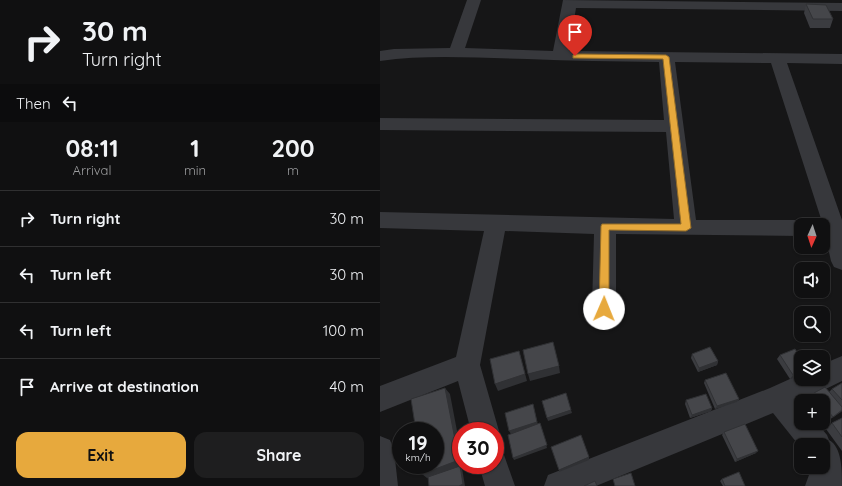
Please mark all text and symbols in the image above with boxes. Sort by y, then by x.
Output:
text: 30 m [82,13,148,48]
pin [558,15,592,56]
icon: right [16,16,68,68]
icon: arrive [564,21,586,43]
text: Turn right [82,48,162,71]
icon: left [59,92,81,114]
text: Then [16,94,51,113]
text: 08:11 [65,133,119,163]
text: 1 [190,133,200,163]
text: 200 [271,133,315,163]
text: Arrival [72,162,111,178]
text: min [184,162,206,178]
text: m [287,162,299,178]
icon: right [16,208,38,230]
text: Turn right [50,209,121,228]
text: 30 m [329,209,364,228]
north arrow [794,218,830,254]
map controls [794,218,830,474]
button: sound [794,262,830,298]
icon: left [16,264,38,286]
text: Turn left [50,265,112,284]
text: 30 m [329,265,364,284]
position arrow [583,288,625,330]
button: search [794,306,830,342]
icon: left [16,320,38,342]
text: Turn left [50,321,112,340]
text: 100 m [323,321,364,340]
button: layers [794,350,830,386]
icon: arrive [16,376,38,398]
text: Arrive at destination [50,377,199,396]
text: 40 m [329,377,364,396]
button: + [794,394,830,430]
speed limit sign: 30 [452,422,504,474]
text: 19 [408,430,428,455]
button: Exit [16,432,186,478]
button: Share [194,432,364,478]
button: − [794,438,830,474]
text: km/h [405,451,431,464]

